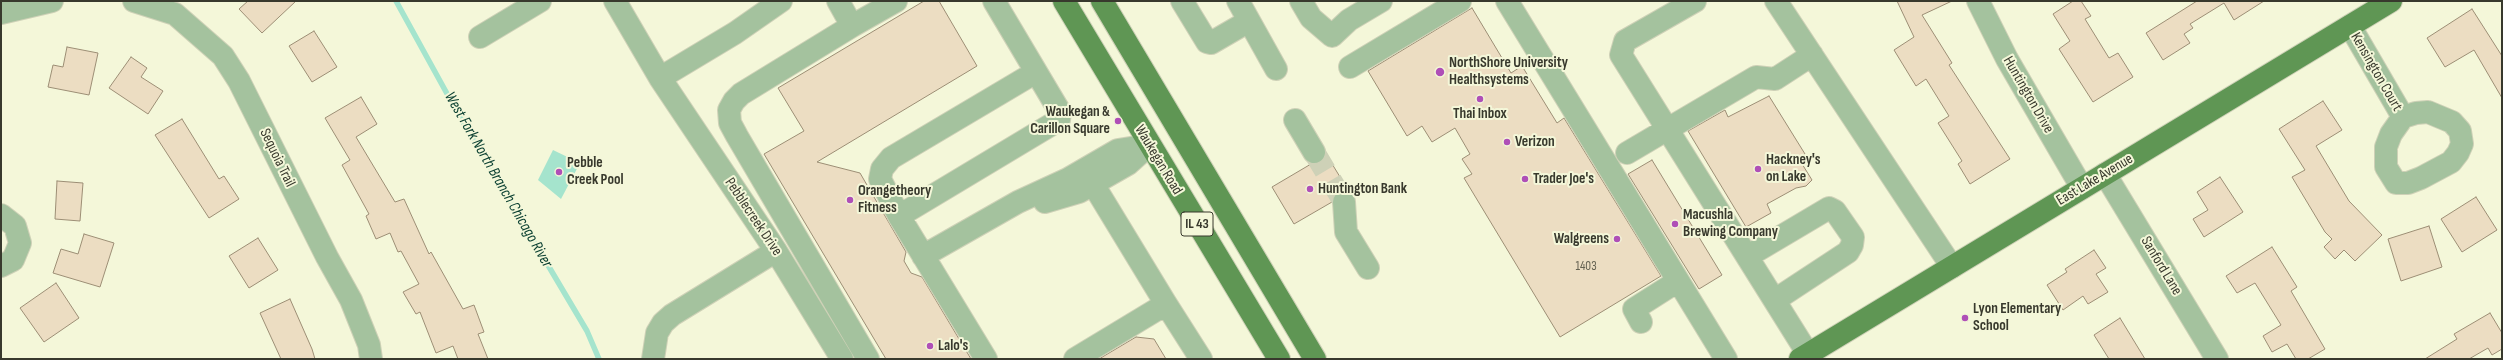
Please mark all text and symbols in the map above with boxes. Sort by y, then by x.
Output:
street label: Kensington Court [2346,30,2406,114]
street label: Huntington Drive [1999,53,2057,137]
place label: NorthShore University Healthsystems [1449,54,1568,89]
marker: NorthShore University Healthsystems [1434,66,1446,78]
water label: West Fork North Branch Chicago River [440,89,556,271]
marker: Thai Inbox [1475,94,1485,104]
place label: Waukegan & Carillon Square [1030,103,1110,138]
place label: Thai Inbox [1453,105,1507,123]
marker: Waukegan & Carillon Square [1113,116,1123,126]
street label: Waukegan Road [1130,122,1186,198]
street label: Sequoia Trail [255,126,299,190]
place label: Verizon [1515,133,1555,151]
marker: Verizon [1502,137,1512,147]
street label: East Lake Avenue [2054,150,2136,210]
place label: Hackney's on Lake [1766,151,1820,186]
place label: Pebble Creek Pool [567,154,624,189]
marker: Hackney's on Lake [1753,164,1763,174]
marker: Pebble Creek Pool [554,167,564,177]
place label: Trader Joe's [1533,170,1594,188]
marker: Trader Joe's [1520,174,1530,184]
street label: Pebblecreek Drive [720,175,786,259]
place label: Huntington Bank [1318,180,1407,198]
place label: Orangetheory Fitness [858,182,931,217]
marker: Huntington Bank [1305,184,1315,194]
marker: Orangetheory Fitness [845,195,855,205]
place label: Macushla Brewing Company [1683,206,1778,241]
road number: IL 43 [1181,212,1213,236]
marker: Macushla Brewing Company [1670,219,1680,229]
place label: Walgreens [1554,230,1609,248]
street label: Sanford Lane [2136,233,2186,299]
marker: Walgreens [1612,234,1622,244]
house number: 1403 [1575,259,1597,275]
place label: Lyon Elementary School [1973,300,2061,335]
marker: Lyon Elementary School [1960,313,1970,323]
place label: Lalo's [938,337,968,355]
marker: Lalo's [925,341,935,351]

